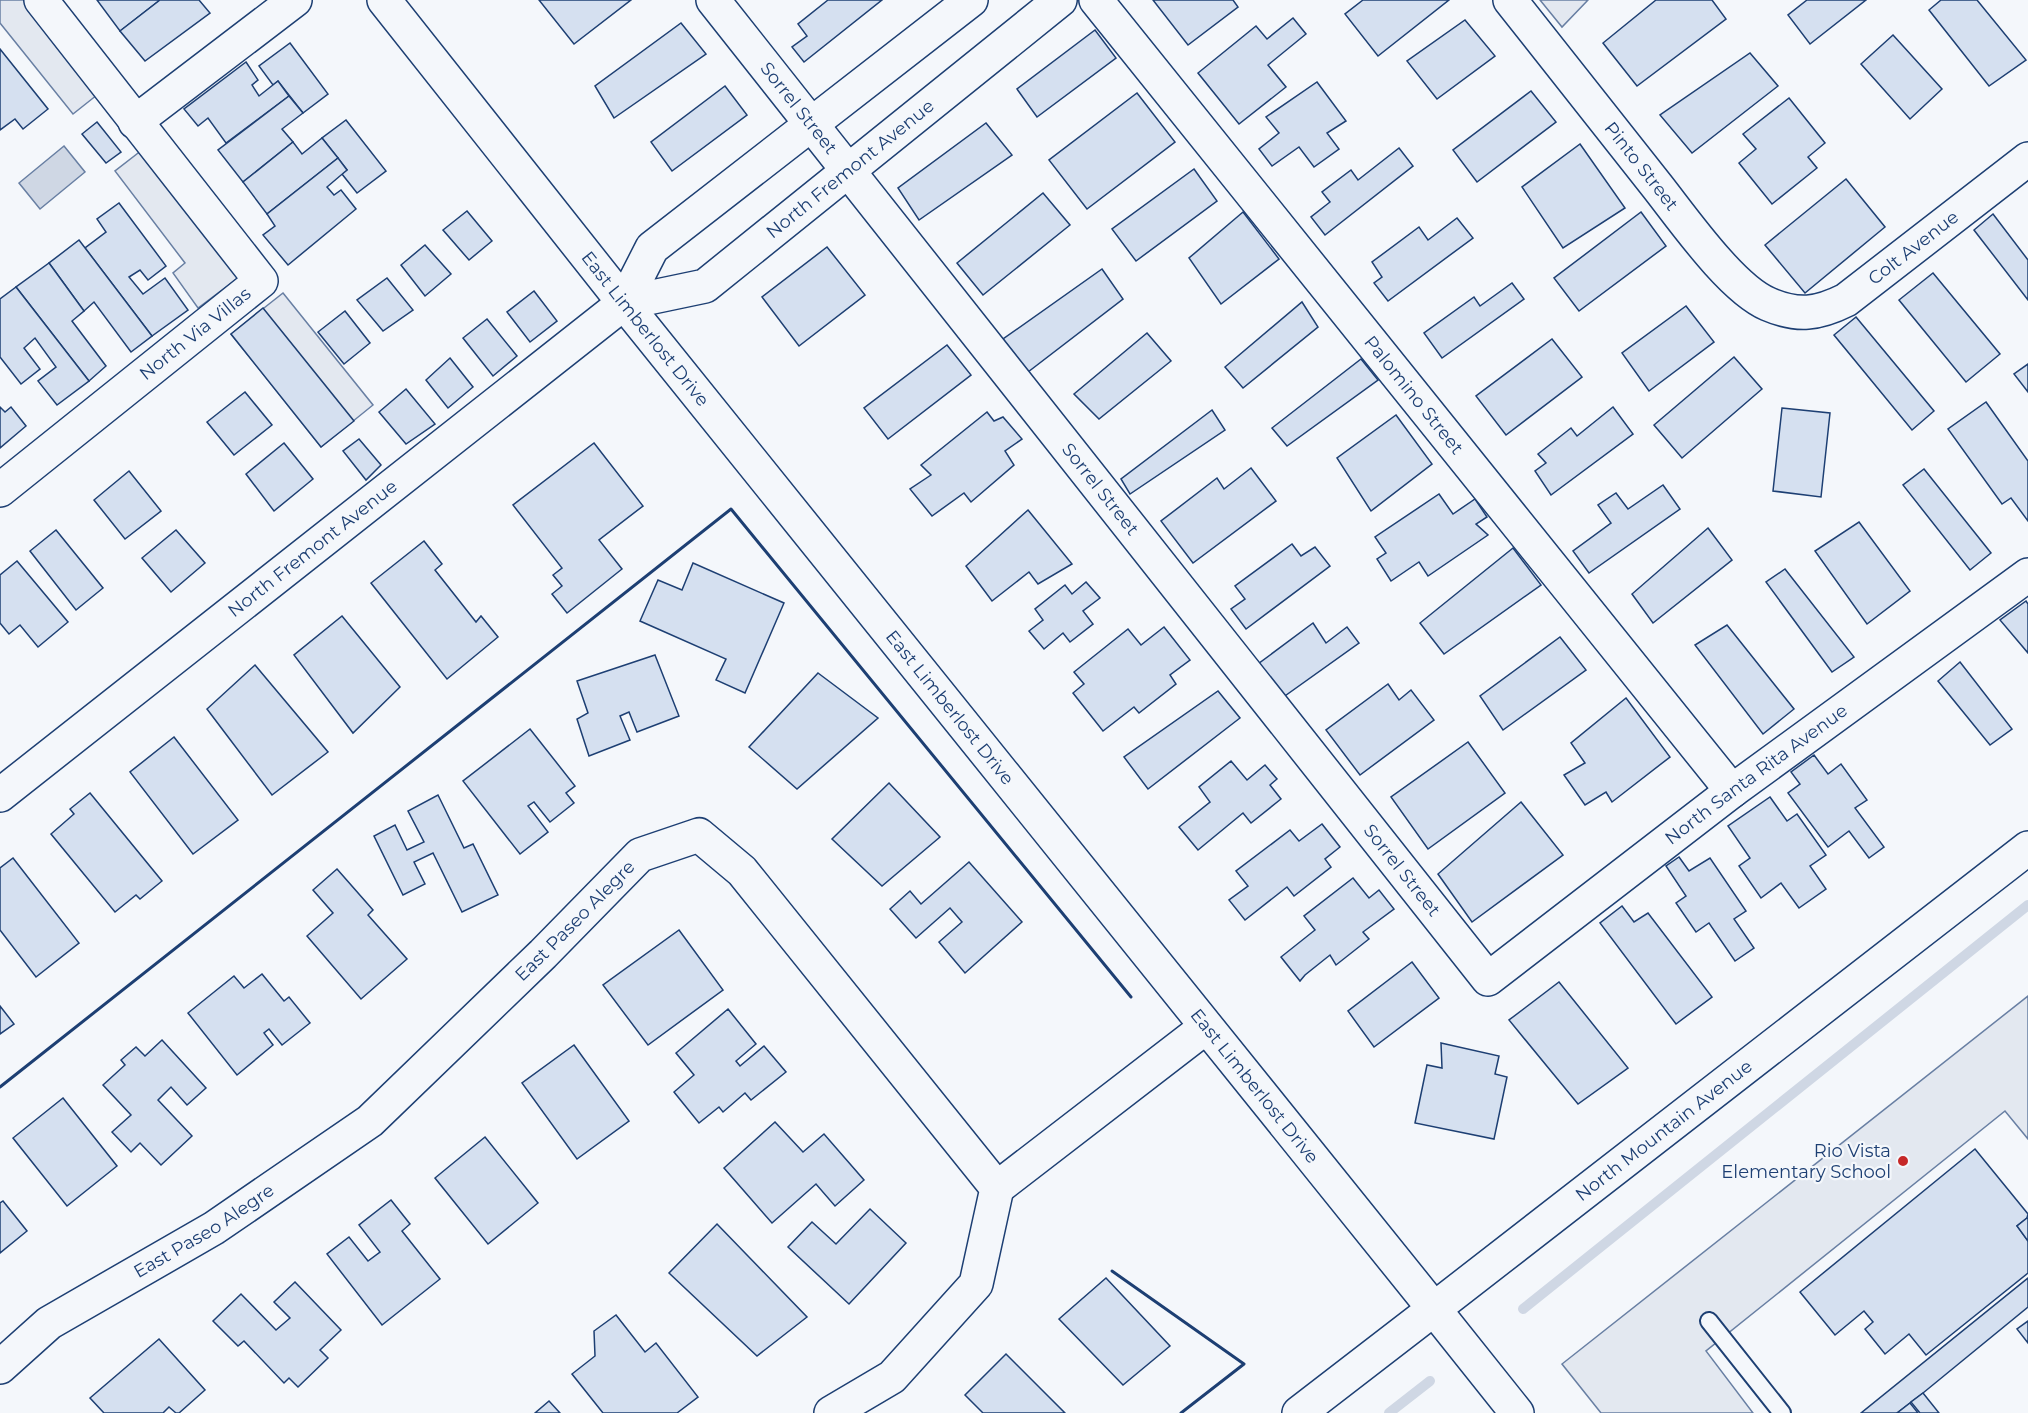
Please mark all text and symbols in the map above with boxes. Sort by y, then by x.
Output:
street label: Sorrel Street [755,58,842,159]
street label: North Fremont Avenue [762,95,939,243]
street label: Pinto Street [1600,117,1683,215]
street label: Colt Avenue [1864,206,1963,290]
street label: East Limberlost Drive [576,247,714,411]
street label: North Via Villas [135,282,255,385]
street label: Palomino Street [1359,331,1468,459]
street label: Sorrel Street [1057,439,1143,540]
street label: North Fremont Avenue [224,475,402,622]
street label: East Limberlost Drive [881,626,1019,789]
street label: North Santa Rita Avenue [1661,699,1852,849]
street label: Sorrel Street [1359,820,1445,921]
street label: East Paseo Alegre [511,856,640,986]
street label: East Limberlost Drive [1186,1004,1324,1168]
street label: North Mountain Avenue [1571,1055,1757,1206]
place label: Rio Vista Elementary School [1721,1140,1891,1183]
marker: Rio Vista Elementary School [1896,1154,1910,1168]
street label: East Paseo Alegre [130,1179,278,1283]

